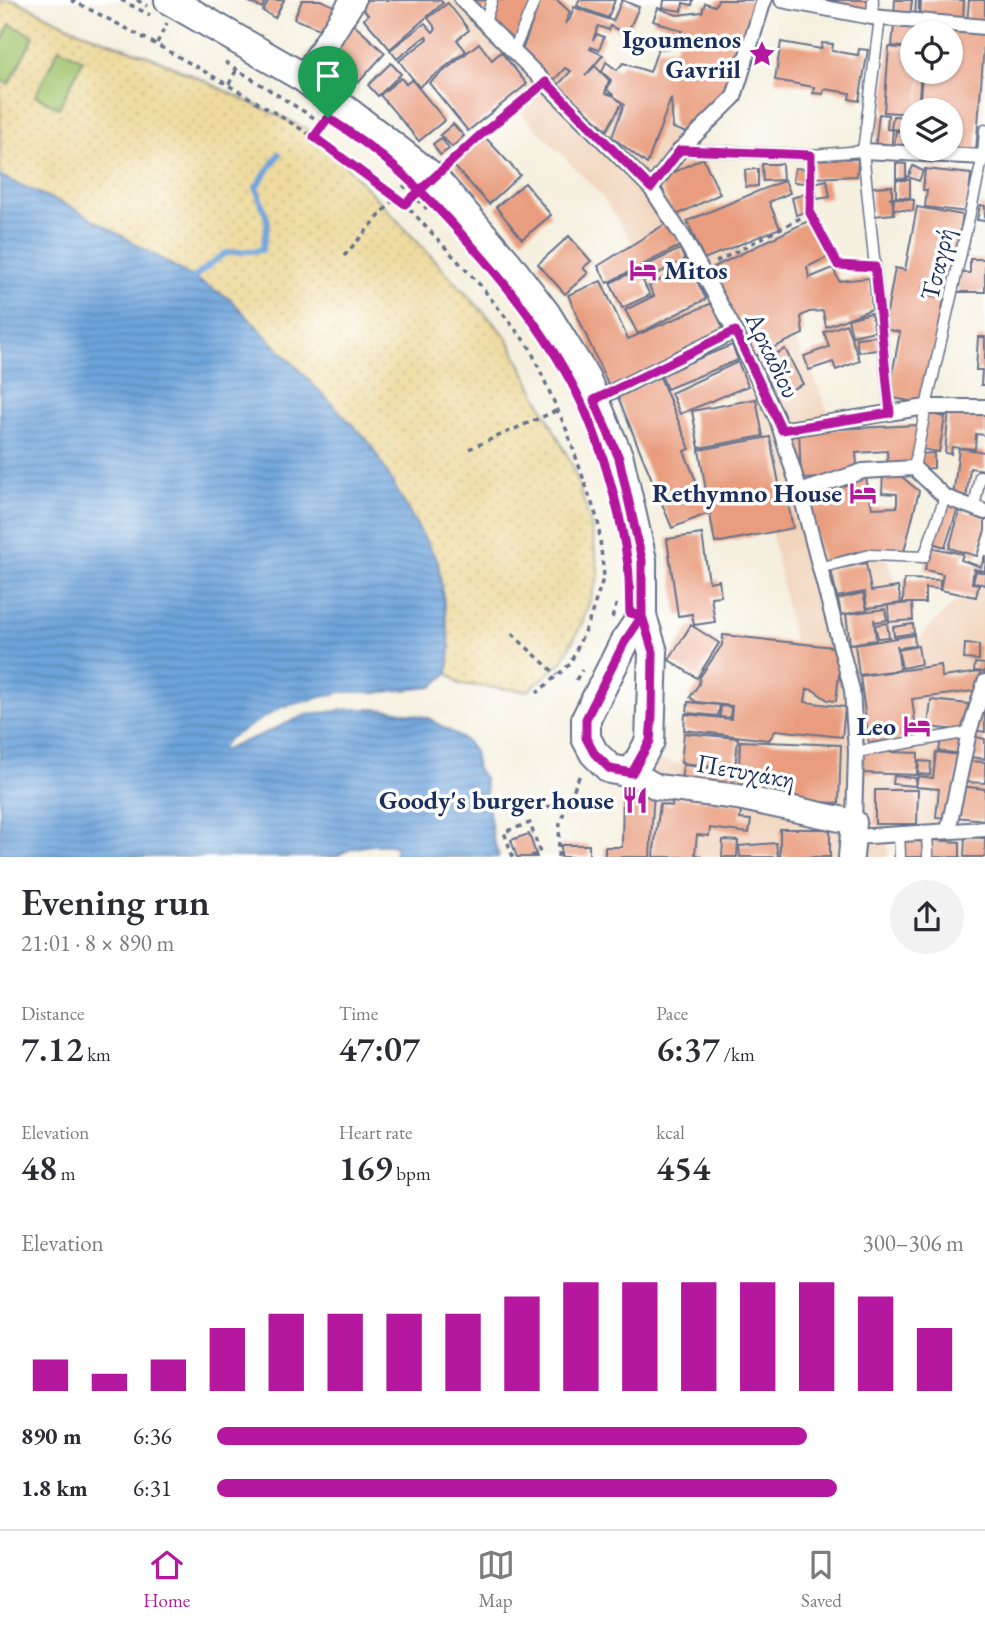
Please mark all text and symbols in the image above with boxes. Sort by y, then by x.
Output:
map controls [900,21,963,161]
button: locate [900,21,963,84]
place label: Igoumenos Gavriil [622,22,741,86]
place icon: Igoumenos Gavriil [747,39,777,69]
pin [298,46,358,118]
icon: arrive [309,57,347,95]
button: layers [900,98,963,161]
street label: Τσαγρή [912,224,962,304]
place label: Mitos [664,253,728,287]
hotel icon: Mitos [628,255,658,285]
street label: Αρκαδίου [737,305,808,404]
place label: Rethymno House [652,476,842,510]
hotel icon: Rethymno House [848,478,878,508]
place label: Leo [856,709,896,743]
hotel icon: Leo [902,711,932,741]
street label: Πετυχάκη [694,746,798,796]
place label: Goody's burger house [379,783,614,817]
restaurant icon: Goody's burger house [620,785,650,815]
text: Evening run [21,877,210,926]
button: share [890,880,964,954]
text: 21:01 · 8 × 890 m [21,928,174,958]
text: Distance [21,1001,84,1026]
text: Time [339,1001,378,1026]
text: Pace [656,1001,688,1026]
text: 7.12 [21,1026,83,1071]
text: 47:07 [339,1026,420,1071]
text: 6:37 [656,1026,720,1071]
text: km [83,1042,111,1067]
text: /km [720,1042,755,1067]
text: Elevation [21,1120,89,1145]
text: Heart rate [339,1120,412,1145]
text: kcal [656,1120,685,1145]
text: 48 [21,1145,57,1190]
text: 169 [339,1145,393,1190]
text: 454 [656,1145,710,1190]
text: m [57,1161,76,1186]
text: bpm [393,1161,431,1186]
text: Elevation [21,1228,104,1258]
text: 300–306 m [863,1228,964,1258]
text: 890 m [21,1421,82,1451]
text: 6:36 [133,1421,172,1451]
text: 1.8 km [21,1473,88,1503]
text: 6:31 [133,1473,172,1503]
tab: Home [143,1546,190,1613]
tab: Map [477,1546,515,1613]
tab: Saved [801,1546,842,1613]

